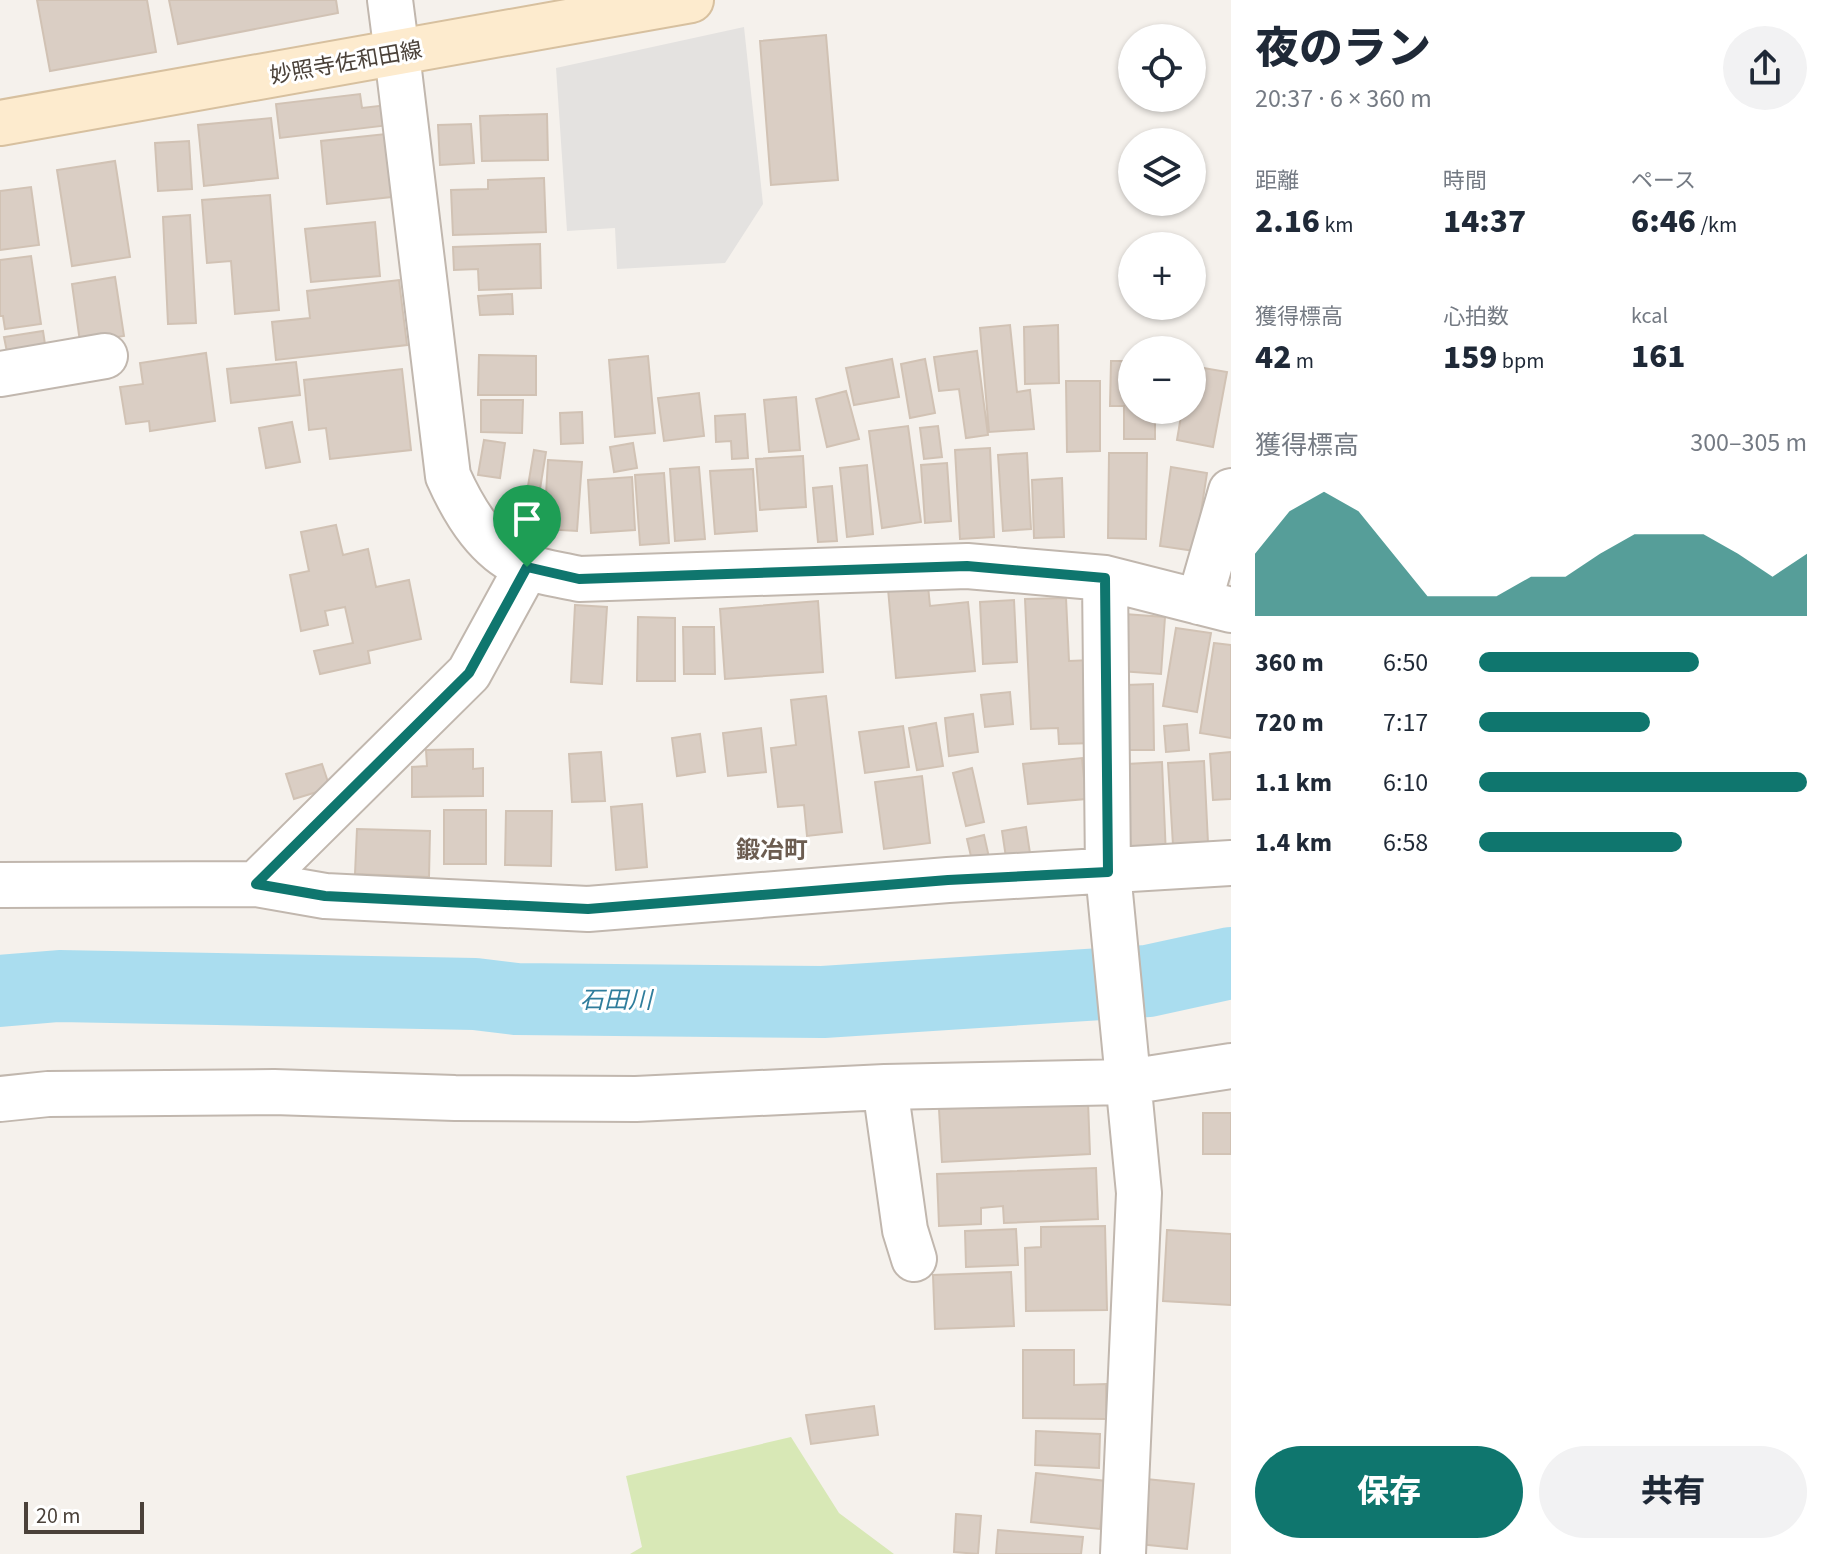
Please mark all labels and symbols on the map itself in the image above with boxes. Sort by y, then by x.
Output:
street label: 妙照寺佐和田線 [267,34,425,92]
pin [493,485,561,567]
district label: 鍛冶町 [736,833,808,868]
water label: 石田川 [580,983,655,1018]
scale bar [24,1498,144,1534]

